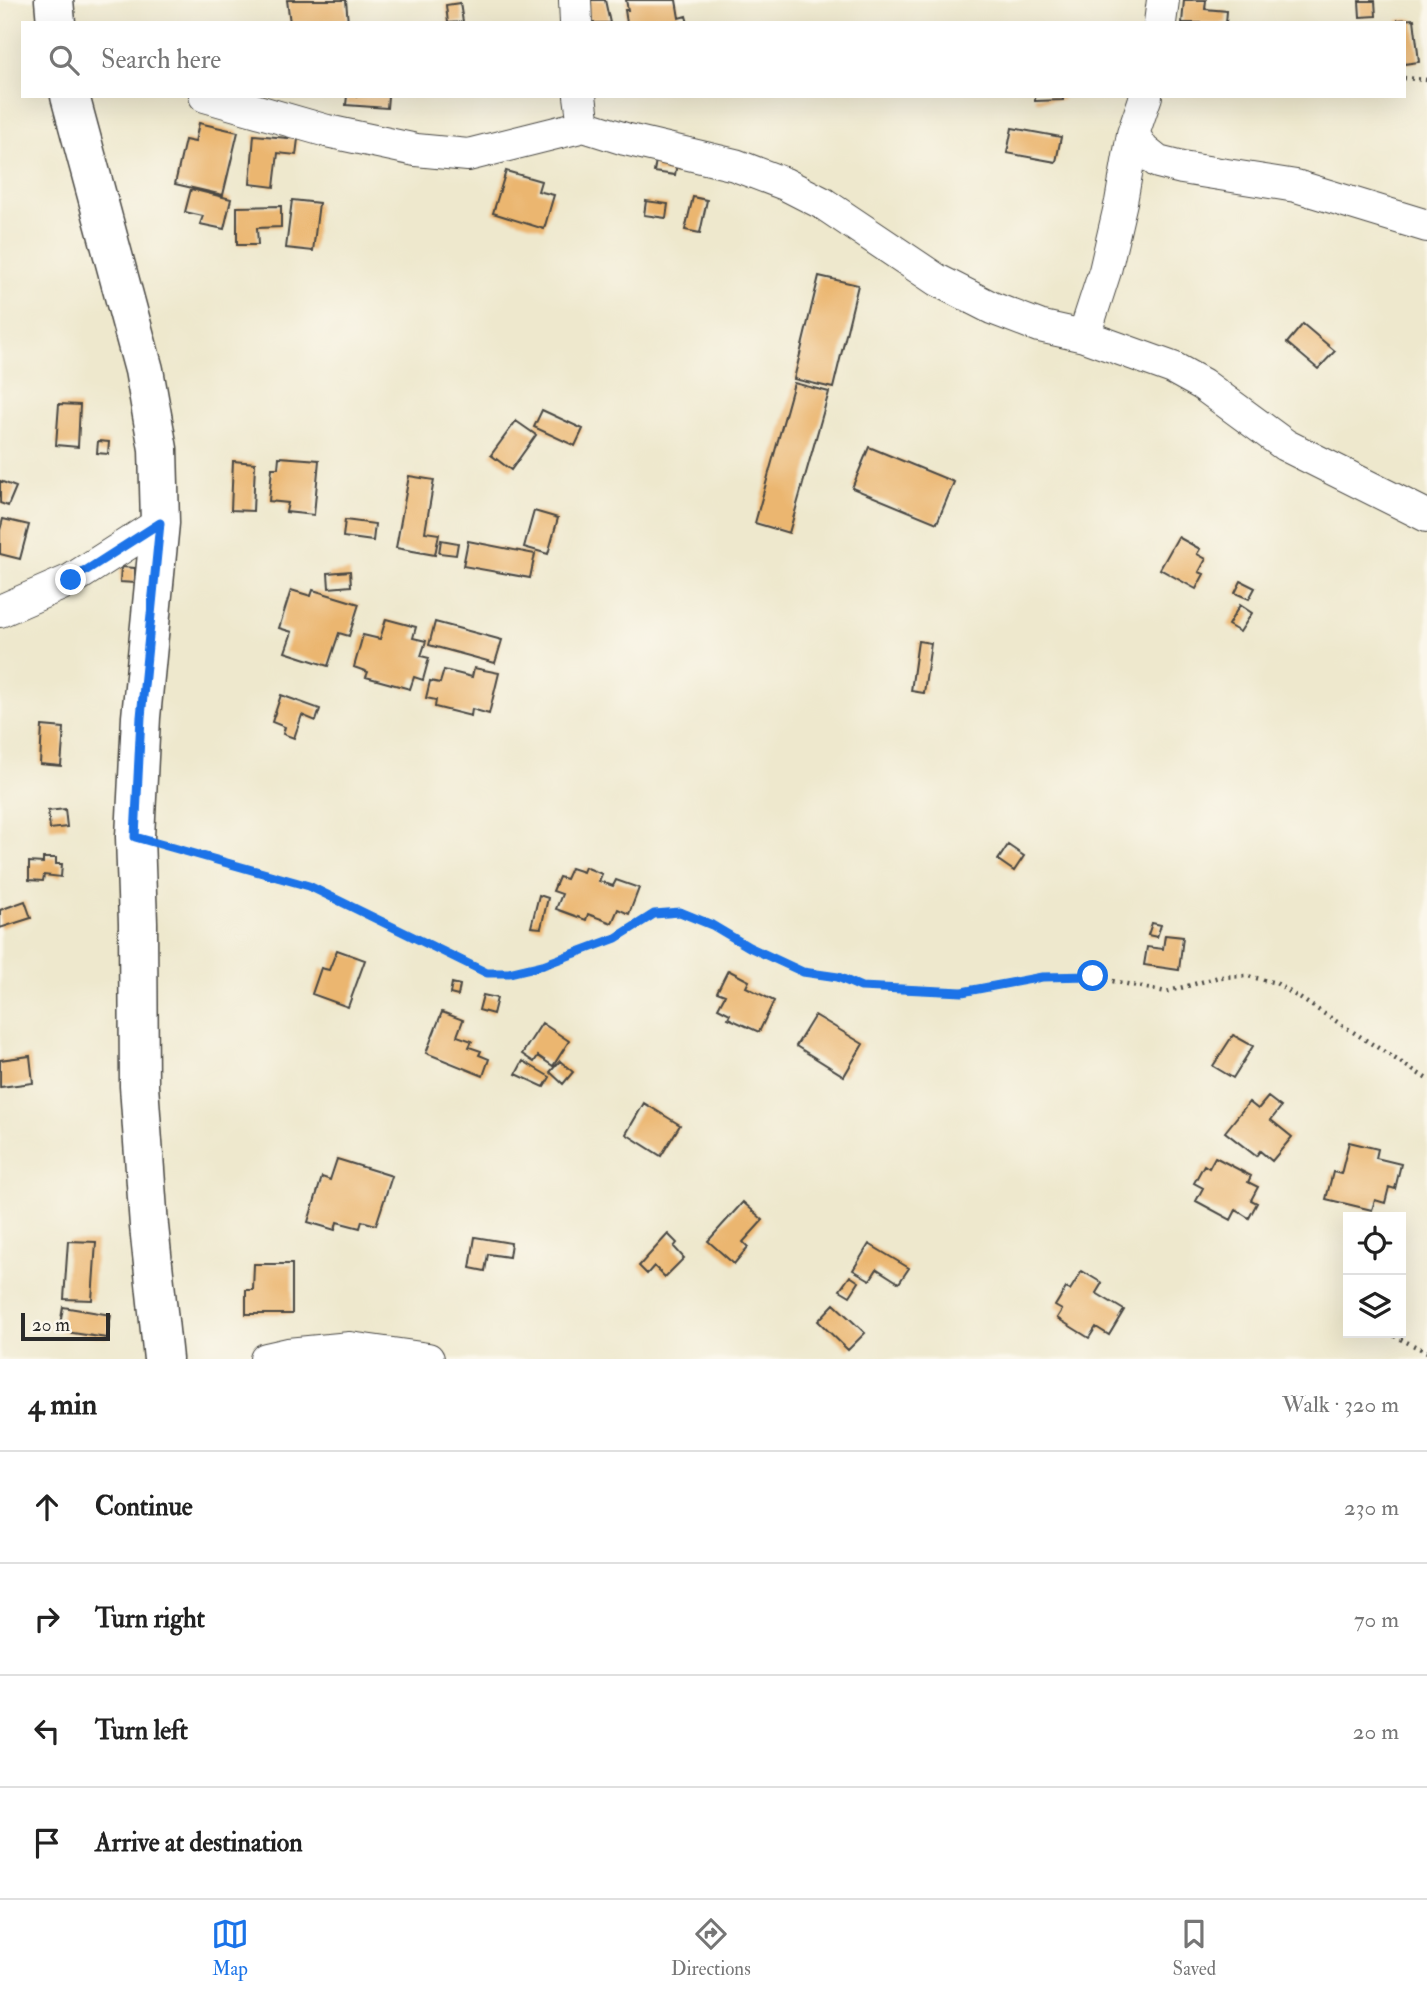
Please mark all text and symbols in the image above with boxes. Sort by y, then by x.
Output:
search box [21,21,1406,98]
icon: search [45,41,83,79]
text: Search here [101,44,221,76]
route end [55,564,86,595]
route start [1077,960,1108,991]
map controls [1343,1212,1406,1338]
button: locate [1343,1212,1406,1275]
button: layers [1343,1275,1406,1338]
scale bar [21,1310,110,1342]
text: 20 m [32,1313,70,1337]
text: 4 min [28,1386,97,1423]
text: Walk · 320 m [1282,1390,1399,1419]
icon: ahead [28,1488,66,1526]
text: Continue [95,1491,193,1523]
text: 230 m [1344,1493,1399,1522]
icon: right [28,1600,66,1638]
text: Turn right [95,1603,205,1635]
text: 70 m [1354,1605,1399,1634]
icon: left [28,1712,66,1750]
text: Turn left [95,1715,188,1747]
text: 20 m [1353,1717,1399,1746]
icon: arrive [28,1824,66,1862]
text: Arrive at destination [95,1827,303,1859]
tab: Map [211,1915,249,1981]
tab: Directions [671,1915,751,1981]
tab: Saved [1173,1915,1216,1981]

